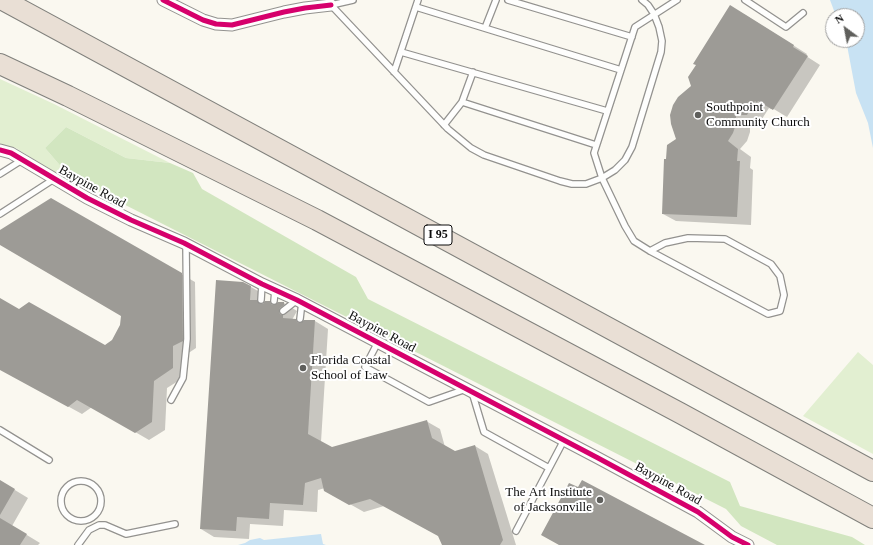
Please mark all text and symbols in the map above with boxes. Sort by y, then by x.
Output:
north arrow [825,8,865,48]
text: N [833,11,846,26]
place label: Southpoint Community Church [706,100,810,131]
marker: Southpoint Community Church [693,110,703,120]
street label: Baypine Road [56,162,128,212]
road number: I 95 [424,225,452,245]
street label: Baypine Road [346,308,418,356]
place label: Florida Coastal School of Law [311,353,391,384]
marker: Florida Coastal School of Law [298,363,308,373]
street label: Baypine Road [632,459,704,509]
place label: The Art Institute of Jacksonville [505,485,592,516]
marker: The Art Institute of Jacksonville [595,495,605,505]

